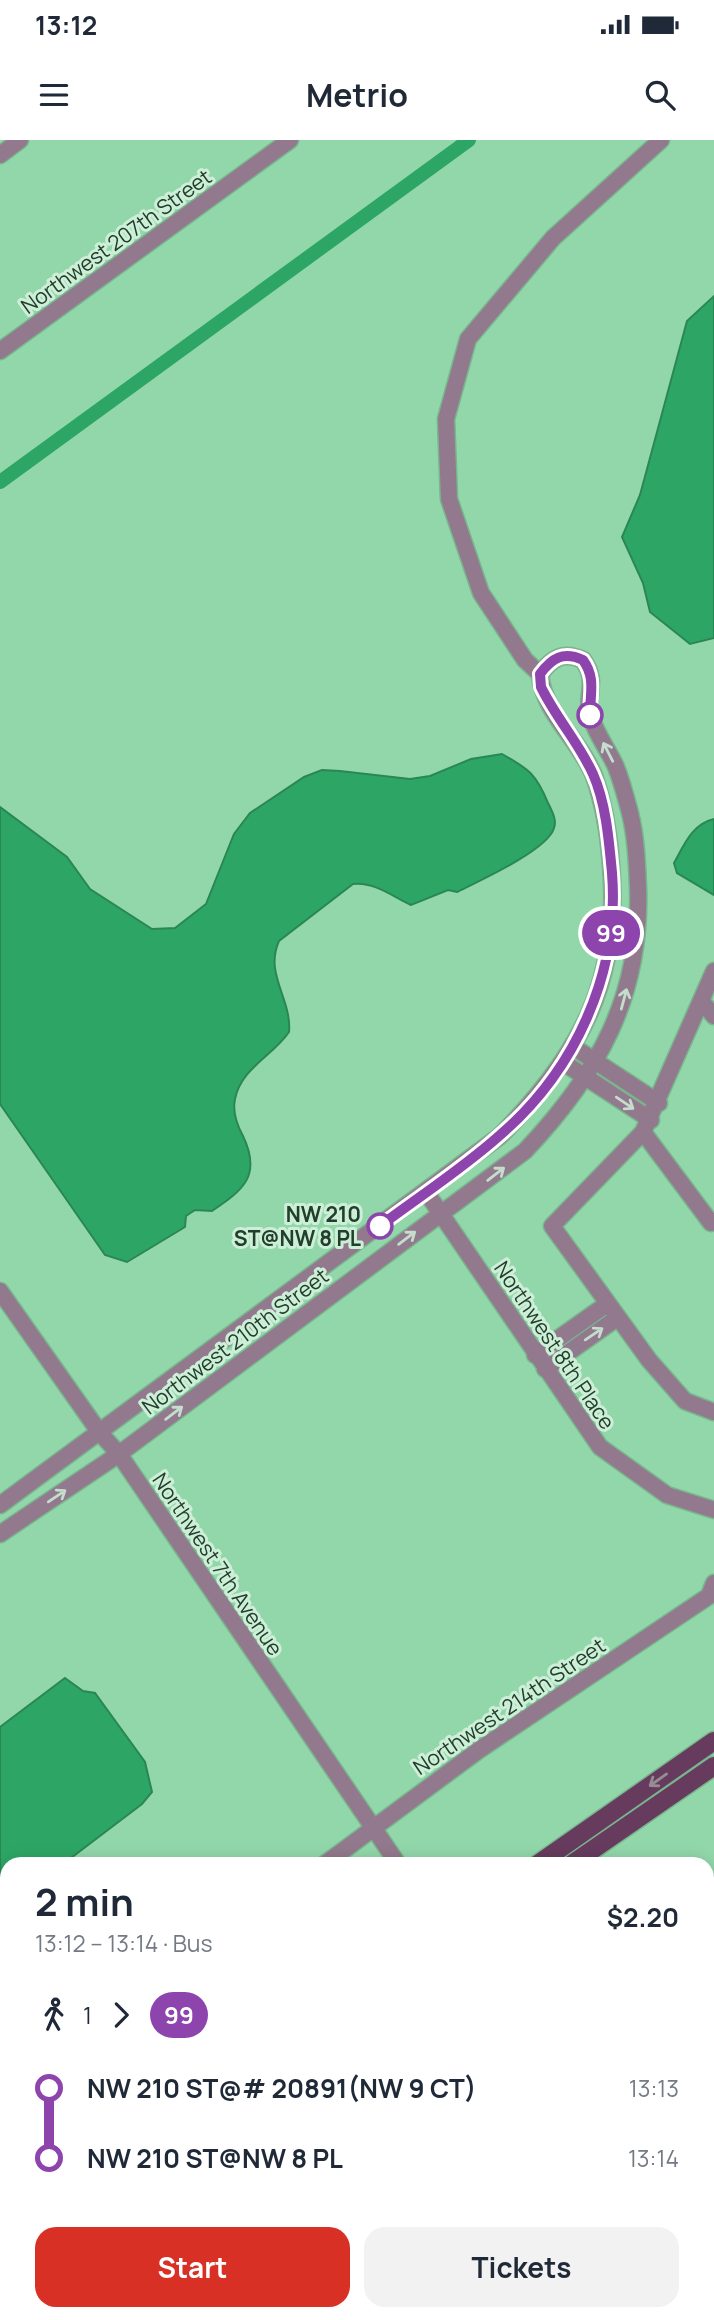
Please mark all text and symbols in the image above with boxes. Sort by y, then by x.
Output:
text: 13:12 [35,7,97,43]
text: Metrio [306,73,408,117]
icon: menu [35,76,73,114]
icon: search [641,76,679,114]
street label: Northwest 207th Street [15,162,217,320]
unlabelled marker [577,702,603,728]
one-way arrow [600,742,614,763]
line badge: 99 [580,910,642,956]
text: 99 [596,916,626,949]
one-way arrow [618,988,631,1011]
one-way arrow [615,1096,634,1110]
one-way arrow [486,1166,505,1181]
place label: NW 210 ST@NW 8 PL [234,1200,361,1252]
marker: NW 210 ST@NW 8 PL [367,1213,393,1239]
one-way arrow [398,1230,416,1245]
street label: Northwest 8th Place [488,1256,622,1434]
street label: Northwest 210th Street [136,1262,334,1420]
one-way arrow [584,1327,603,1341]
one-way arrow [164,1406,183,1420]
street label: Northwest 7th Avenue [146,1467,290,1661]
one-way arrow [47,1488,66,1503]
street label: Northwest 214th Street [407,1631,611,1781]
one-way arrow [649,1773,668,1787]
text: 2 min [35,1875,134,1927]
text: $2.20 [607,1899,679,1935]
text: 13:12 – 13:14 · Bus [35,1927,213,1959]
icon: walk [35,1996,73,2034]
icon: forward [102,1996,140,2034]
text: 99 [164,1998,194,2031]
text: 1 [83,1999,92,2031]
text: NW 210 ST@# 20891(NW 9 CT) [87,2070,477,2106]
text: 13:13 [629,2072,679,2104]
text: NW 210 ST@NW 8 PL [87,2140,343,2176]
text: 13:14 [628,2142,679,2174]
button: Start [35,2227,350,2307]
button: Tickets [364,2227,679,2307]

